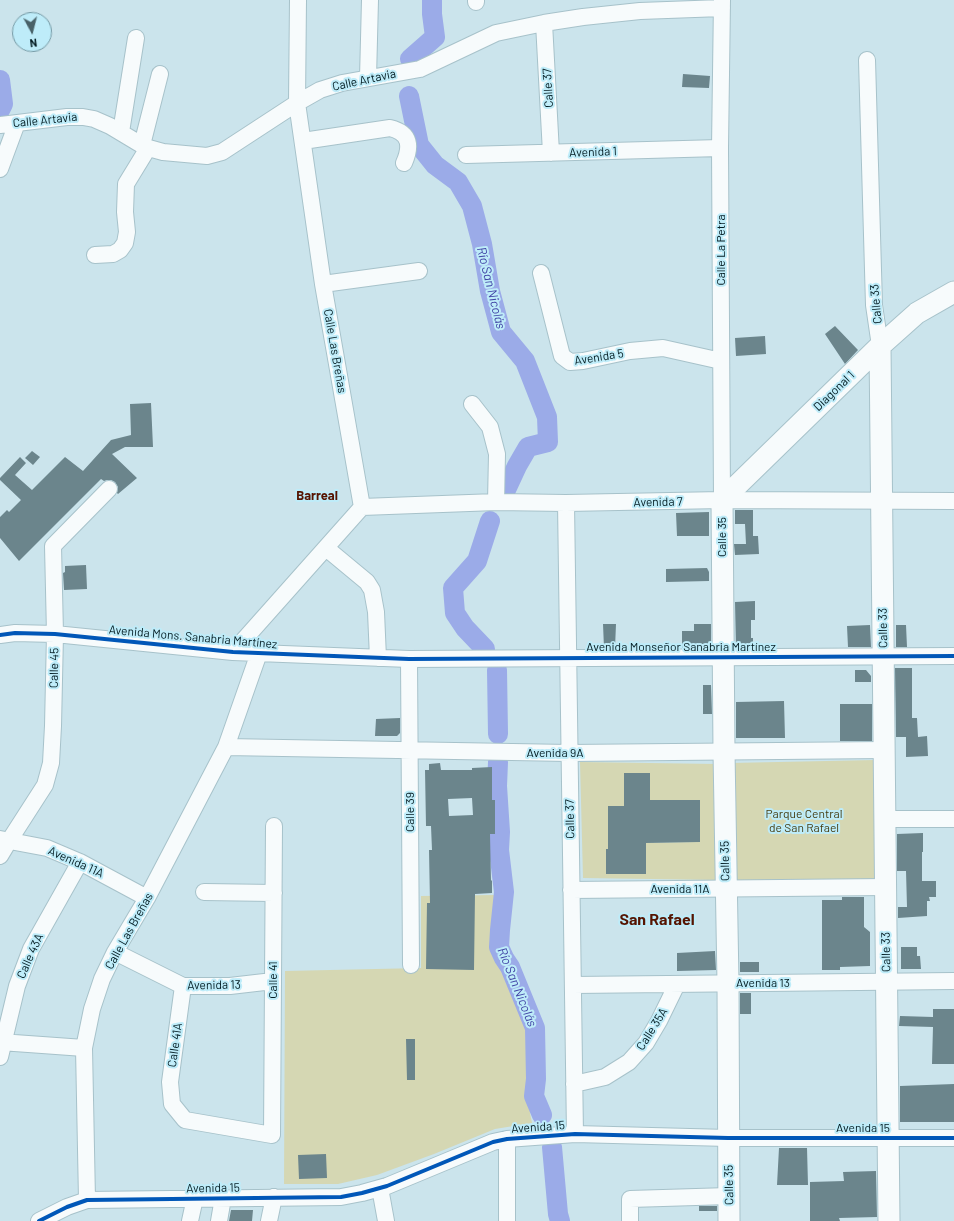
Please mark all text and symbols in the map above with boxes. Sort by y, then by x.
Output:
north arrow [12,12,52,52]
text: N [29,37,38,50]
street label: Calle Artavia [331,66,397,94]
street label: Calle 37 [540,68,556,108]
street label: Calle Artavia [12,109,78,131]
street label: Avenida 1 [569,144,617,160]
street label: Calle La Petra [714,214,728,286]
water label: Río San Nicolás [473,245,509,331]
street label: Calle 33 [867,283,885,325]
street label: Calle Las Breñas [320,308,350,394]
street label: Avenida 5 [573,346,625,368]
street label: Diagonal 1 [810,368,858,414]
district label: Barreal [296,488,338,504]
street label: Avenida 7 [633,494,683,510]
street label: Calle 35 [715,517,729,557]
street label: Calle 33 [875,608,891,648]
street label: Avenida Mons. Sanabria Martínez [108,622,278,652]
street label: Avenida Monseñor Sanabria Martínez [586,640,776,654]
street label: Calle 45 [46,648,62,688]
street label: Avenida 9A [527,746,583,760]
street label: Calle 39 [403,792,417,832]
street label: Calle 37 [562,799,578,839]
park label: Parque Central de San Rafael [765,807,843,835]
street label: Calle 35 [717,841,733,881]
street label: Avenida 11A [46,843,106,881]
street label: Avenida 11A [650,882,710,896]
street label: Calle Las Breñas [102,890,156,972]
district label: San Rafael [619,910,695,930]
street label: Calle 43A [14,931,46,981]
street label: Calle 33 [878,932,894,972]
water label: Río San Nicolás [494,945,540,1029]
street label: Calle 41 [266,961,280,999]
street label: Avenida 13 [736,976,790,990]
street label: Avenida 13 [187,977,241,993]
street label: Calle 35A [633,1005,671,1053]
street label: Calle 41A [165,1022,185,1068]
street label: Avenida 15 [511,1118,565,1136]
street label: Avenida 15 [836,1121,890,1135]
street label: Calle 35 [721,1165,737,1205]
street label: Avenida 15 [186,1180,240,1196]

